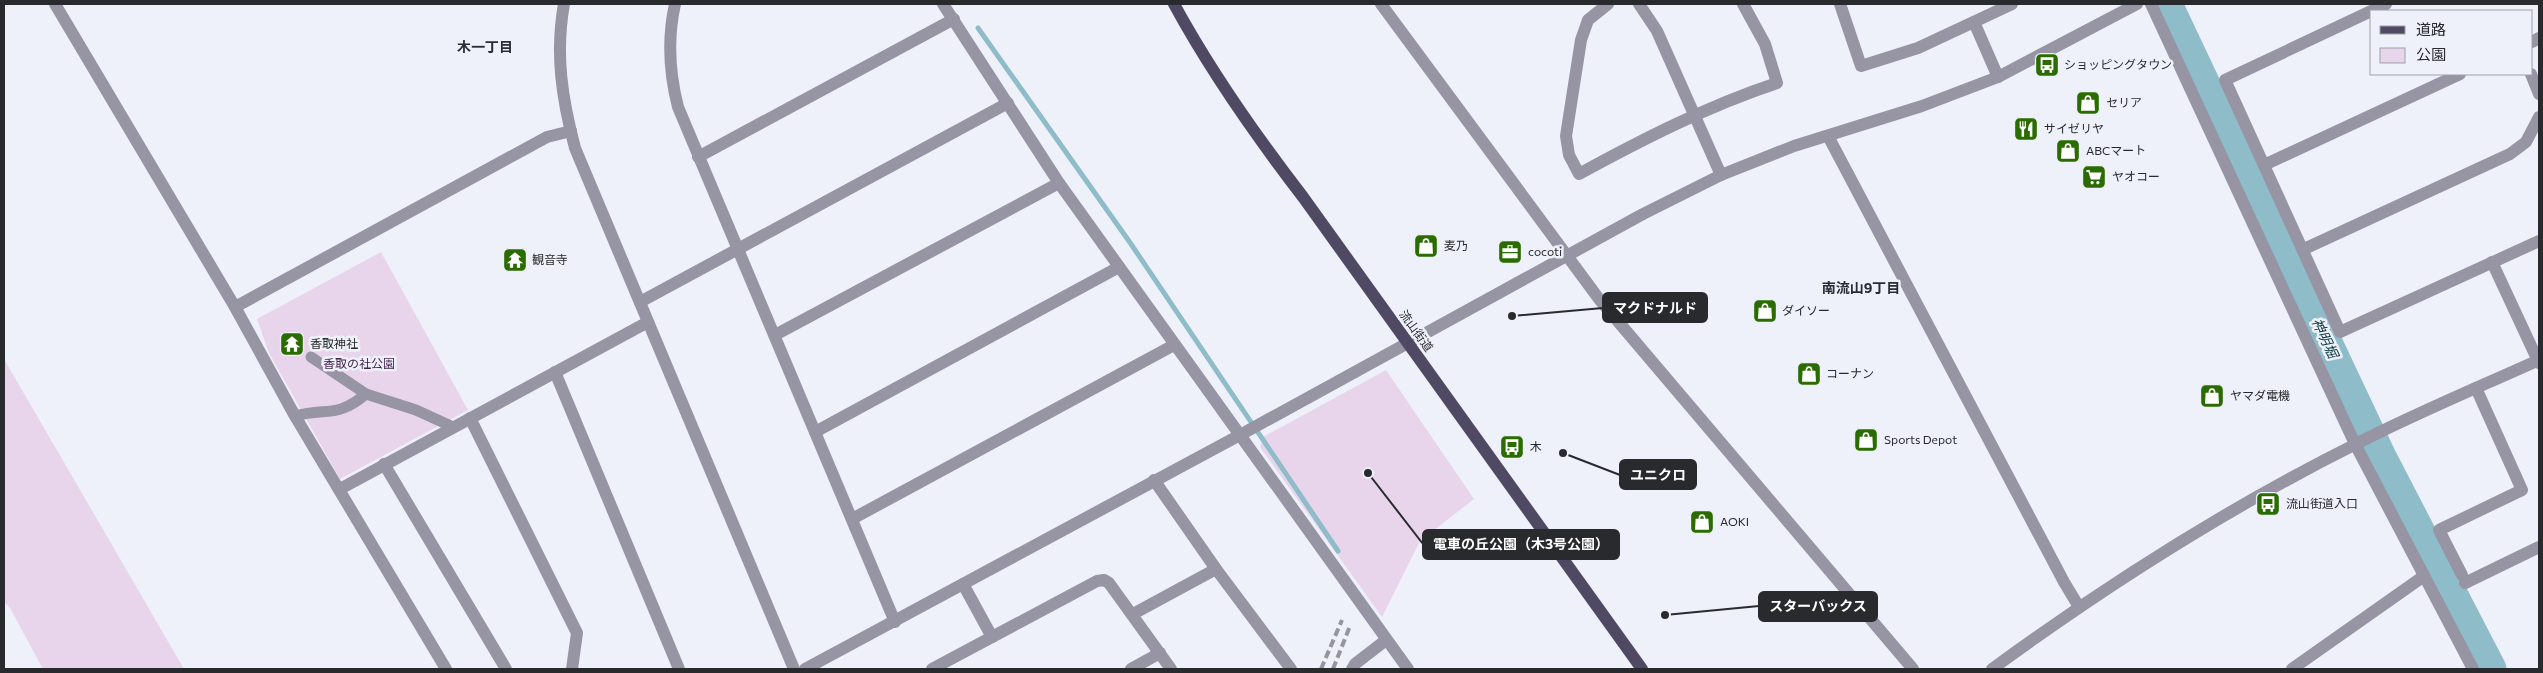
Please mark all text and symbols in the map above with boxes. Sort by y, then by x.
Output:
legend [2370,10,2533,75]
text: 道路 [2416,20,2446,38]
district label: 木一丁目 [457,38,513,55]
text: 公園 [2416,45,2446,63]
bus stop icon: ショッピングタウン [2034,52,2060,78]
place label: ショッピングタウン [2064,57,2172,71]
shop icon: セリア [2075,90,2101,116]
place label: セリア [2106,95,2142,109]
restaurant icon: サイゼリヤ [2013,116,2039,142]
place label: サイゼリヤ [2044,121,2104,135]
shop icon: ABCマート [2055,138,2081,164]
place label: ABCマート [2086,143,2146,157]
supermarket icon: ヤオコー [2081,164,2107,190]
place label: ヤオコー [2112,169,2160,183]
shop icon: 麦乃 [1413,233,1439,259]
place label: 麦乃 [1444,238,1468,252]
office icon: cocoti [1497,239,1523,265]
place label: cocoti [1528,244,1562,258]
temple icon: 観音寺 [502,247,528,273]
place label: 観音寺 [532,252,568,266]
district label: 南流山9丁目 [1822,279,1900,296]
callout: マクドナルド [1603,293,1707,322]
shop icon: ダイソー [1752,298,1778,324]
text: マクドナルド [1613,299,1697,316]
place label: ダイソー [1782,303,1830,317]
street label: 流山街道 [1397,307,1437,354]
water label: 神明堀 [2309,315,2343,362]
temple icon: 香取神社 [279,331,305,357]
place label: 香取神社 [310,336,358,350]
park label: 香取の社公園 [323,356,395,370]
shop icon: コーナン [1796,361,1822,387]
place label: コーナン [1826,366,1874,380]
shop icon: ヤマダ電機 [2199,383,2225,409]
place label: ヤマダ電機 [2230,388,2290,402]
shop icon: Sports Depot [1853,427,1879,453]
place label: Sports Depot [1884,432,1957,446]
bus stop icon: 木 [1499,434,1525,460]
place label: 木 [1530,439,1542,453]
callout: ユニクロ [1620,460,1696,489]
text: ユニクロ [1630,466,1686,483]
bus stop icon: 流山街道入口 [2255,491,2281,517]
place label: 流山街道入口 [2286,496,2358,510]
shop icon: AOKI [1689,509,1715,535]
place label: AOKI [1720,514,1749,528]
callout: 電車の丘公園（木3号公園） [1423,530,1619,559]
text: 電車の丘公園（木3号公園） [1433,535,1609,552]
callout: スターバックス [1759,592,1877,621]
text: スターバックス [1769,597,1867,614]

